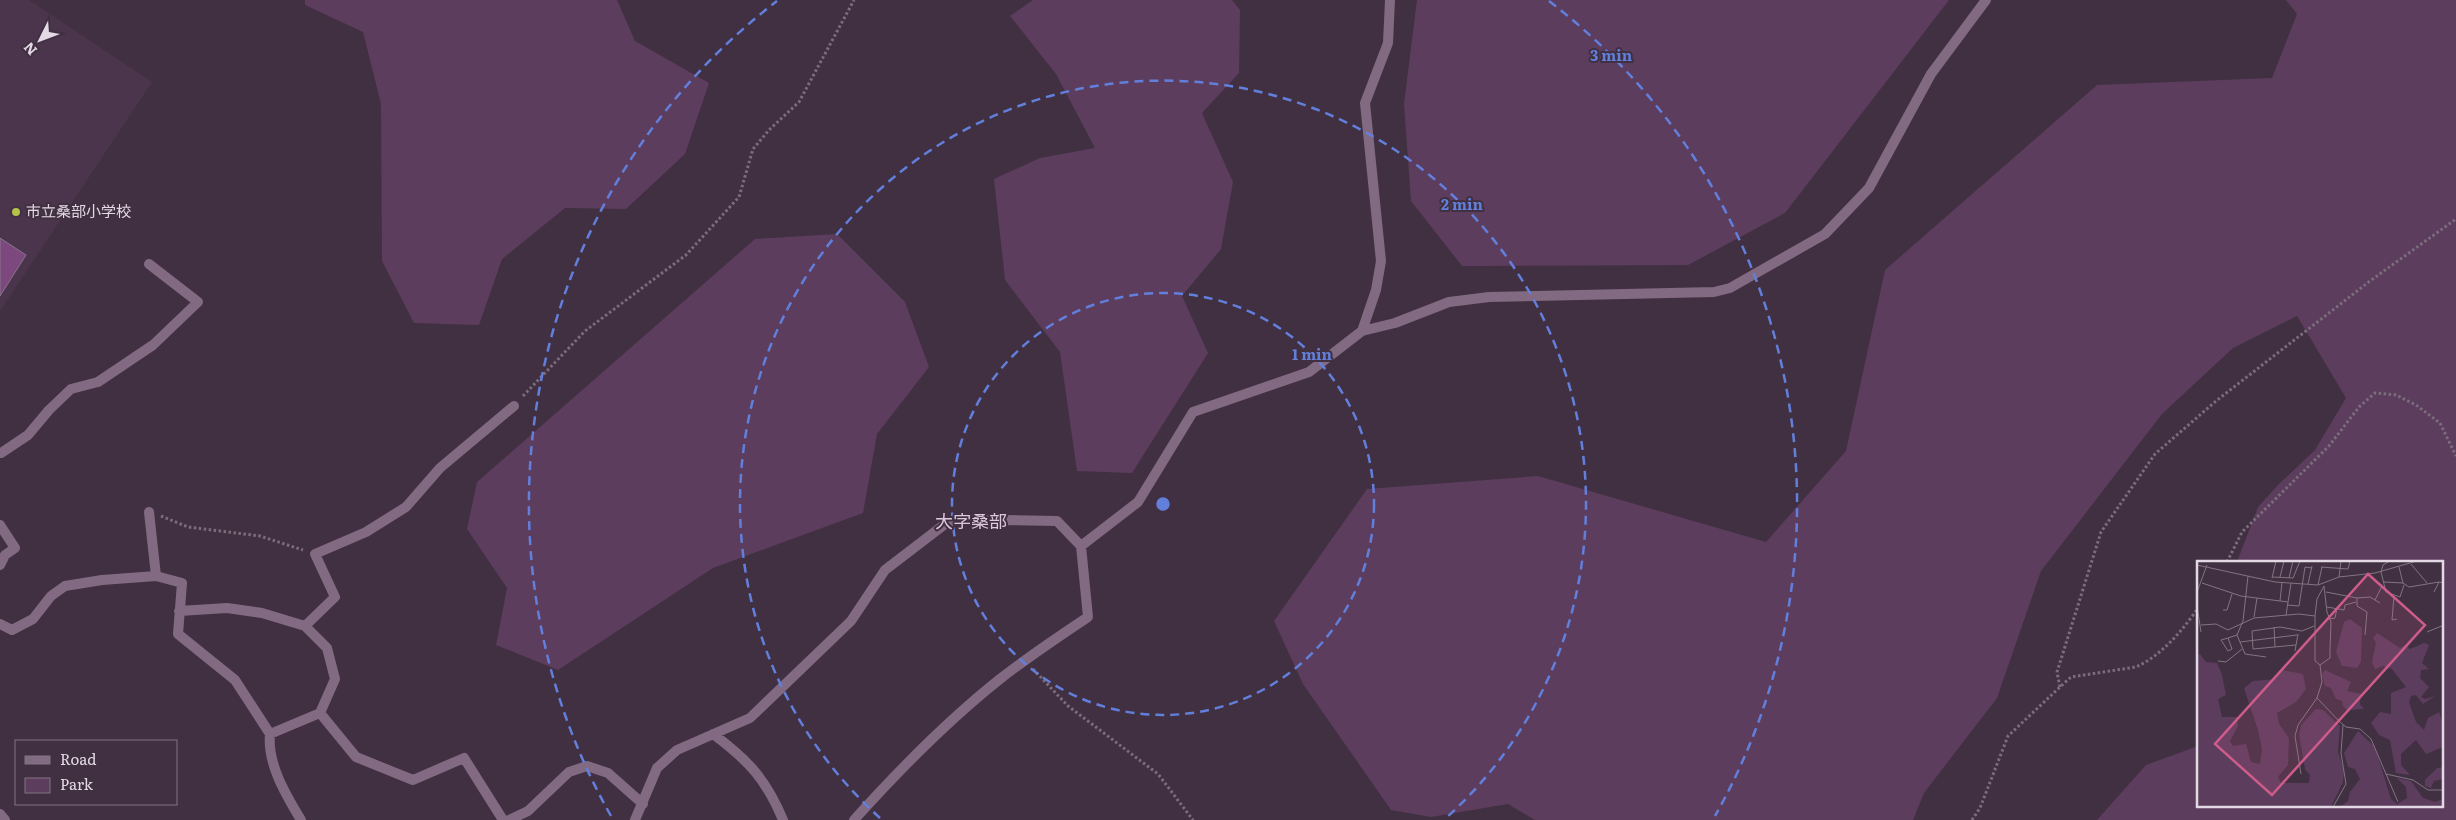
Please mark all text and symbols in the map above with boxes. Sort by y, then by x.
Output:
north arrow [15,15,65,65]
text: N [18,38,41,60]
text: 3 min [1590,43,1633,66]
text: 2 min [1441,192,1484,215]
place label: 市立桑部小学校 [26,199,131,222]
marker: 市立桑部小学校 [10,206,22,218]
text: 1 min [1292,342,1333,365]
centre of rings [1154,495,1172,513]
district label: 大字桑部 [935,507,1007,534]
inset map [2197,561,2444,808]
legend [15,740,178,805]
text: Road [60,747,96,770]
text: Park [60,772,94,795]

